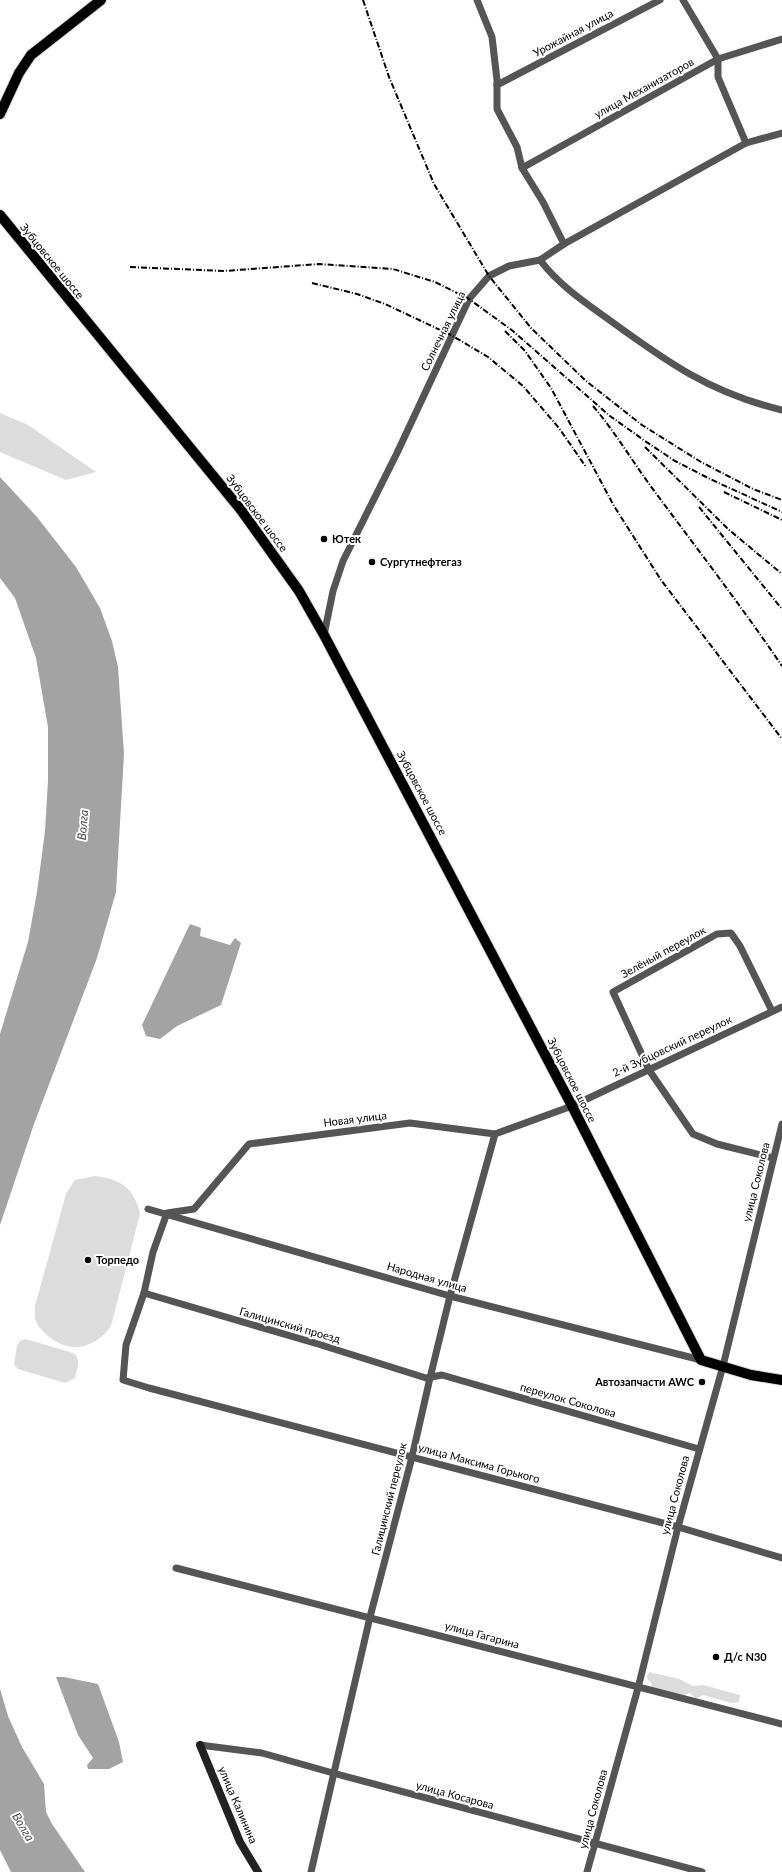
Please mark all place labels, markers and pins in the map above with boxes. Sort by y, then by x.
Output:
place label: Ютек [332,532,361,545]
marker: Ютек [319,534,329,544]
place label: Сургутнефтегаз [380,555,462,568]
marker: Сургутнефтегаз [367,557,377,567]
place label: Торпедо [96,1253,139,1266]
marker: Торпедо [83,1255,93,1265]
place label: Автозапчасти AWC [594,1375,695,1388]
marker: Автозапчасти AWC [697,1377,707,1387]
place label: Д/с N30 [724,1650,767,1663]
marker: Д/с N30 [711,1652,721,1662]

